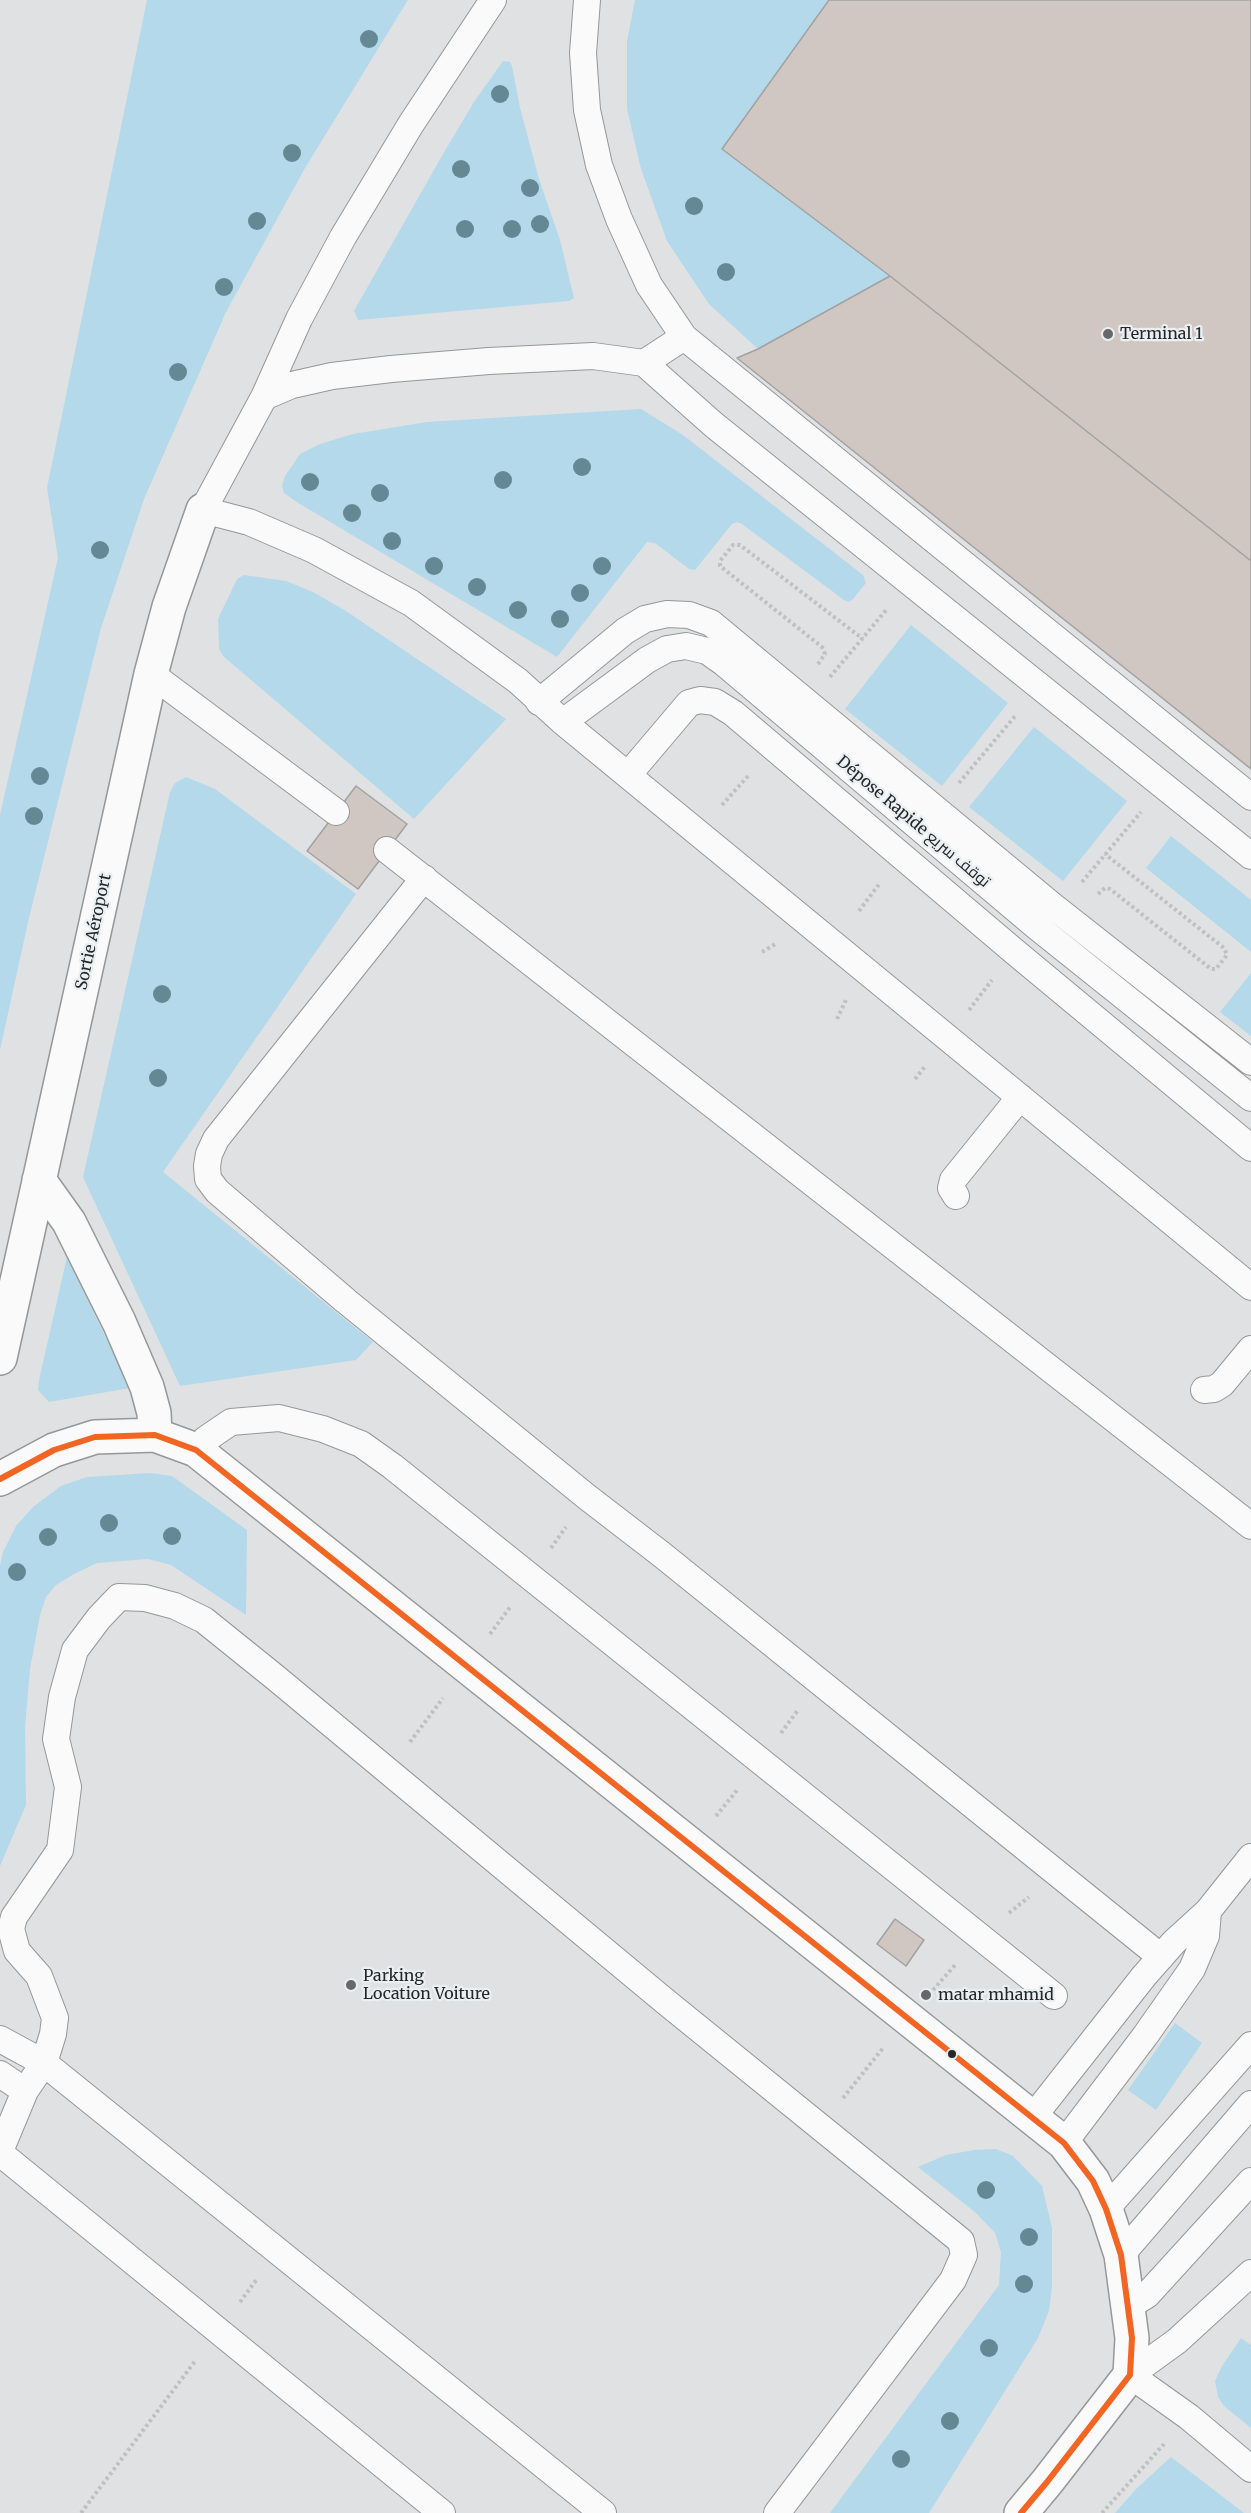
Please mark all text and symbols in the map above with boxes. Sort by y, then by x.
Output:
place label: Terminal 1 [1120,324,1203,344]
marker: Terminal 1 [1101,327,1115,341]
street label: Dépose Rapide توقف سريع [833,752,993,892]
street label: Sortie Aéroport [72,872,116,992]
place label: Parking Location Voiture [363,1966,490,2004]
marker: Parking Location Voiture [344,1978,358,1992]
place label: matar mhamid [938,1985,1054,2005]
marker: matar mhamid [919,1988,933,2002]
unlabelled marker [946,2048,958,2060]

